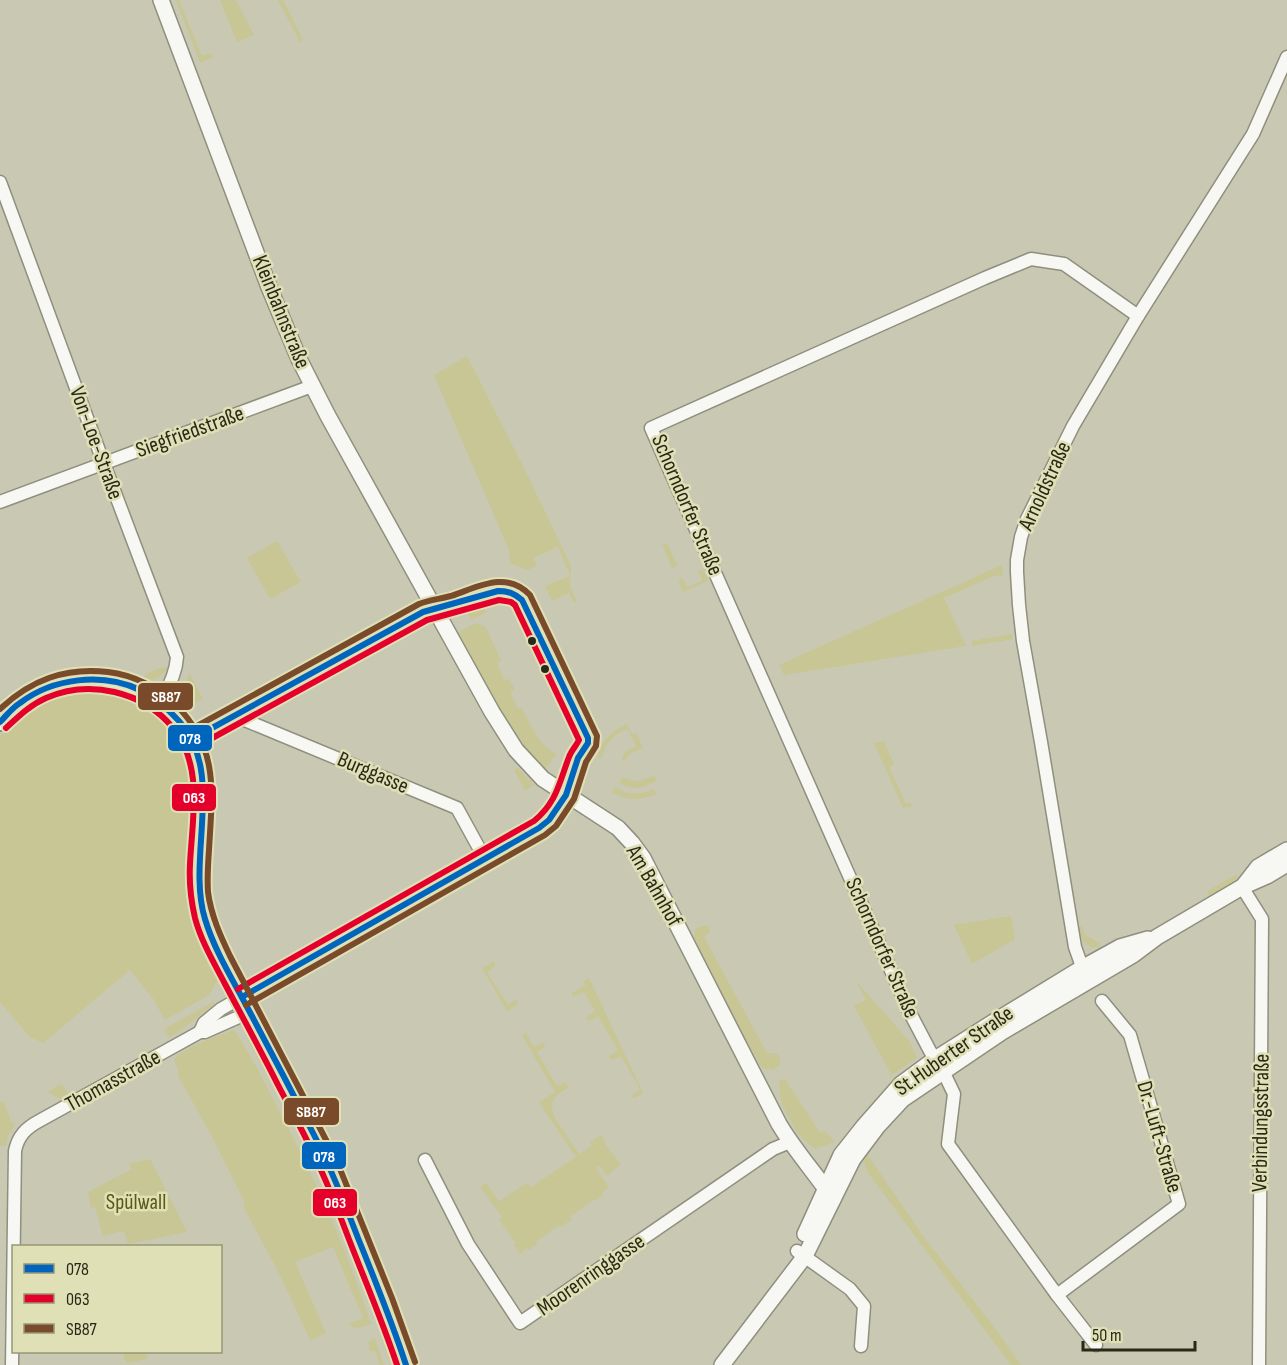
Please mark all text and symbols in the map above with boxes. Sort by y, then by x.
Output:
street label: Kleinbahnstraße [246,251,316,373]
street label: Von-Loe-Straße [63,383,129,503]
street label: Siegfriedstraße [132,400,248,464]
street label: Schorndorfer Straße [645,430,729,580]
street label: Arnoldstraße [1012,437,1077,536]
unlabelled marker [526,635,538,647]
unlabelled marker [539,663,551,675]
line badge: SB87 [137,682,194,711]
text: SB87 [151,688,181,707]
line badge: 078 [167,724,213,752]
text: 078 [179,730,201,749]
street label: Burggasse [333,746,413,800]
line badge: 063 [171,783,217,812]
text: 063 [183,789,205,808]
street label: Am Bahnhof [619,840,688,932]
street label: Schorndorfer Straße [839,874,925,1022]
street label: St.Huberter Straße [889,1000,1019,1102]
street label: Thomasstraße [61,1044,165,1118]
street label: Verbindungsstraße [1246,1054,1276,1192]
street label: Dr.-Luft-Straße [1130,1078,1188,1196]
line badge: SB87 [283,1097,340,1126]
text: SB87 [296,1103,326,1122]
line badge: 078 [301,1141,347,1170]
text: 078 [313,1148,335,1167]
line badge: 063 [312,1188,358,1217]
park label: Spülwall [106,1189,166,1216]
text: 063 [324,1194,346,1213]
street label: Moorenringgasse [532,1228,650,1322]
legend [12,1245,222,1353]
text: 078 [66,1259,89,1280]
text: 063 [66,1289,89,1310]
scale bar [1083,1314,1196,1352]
text: SB87 [66,1319,98,1340]
text: 50 m [1092,1325,1122,1346]

